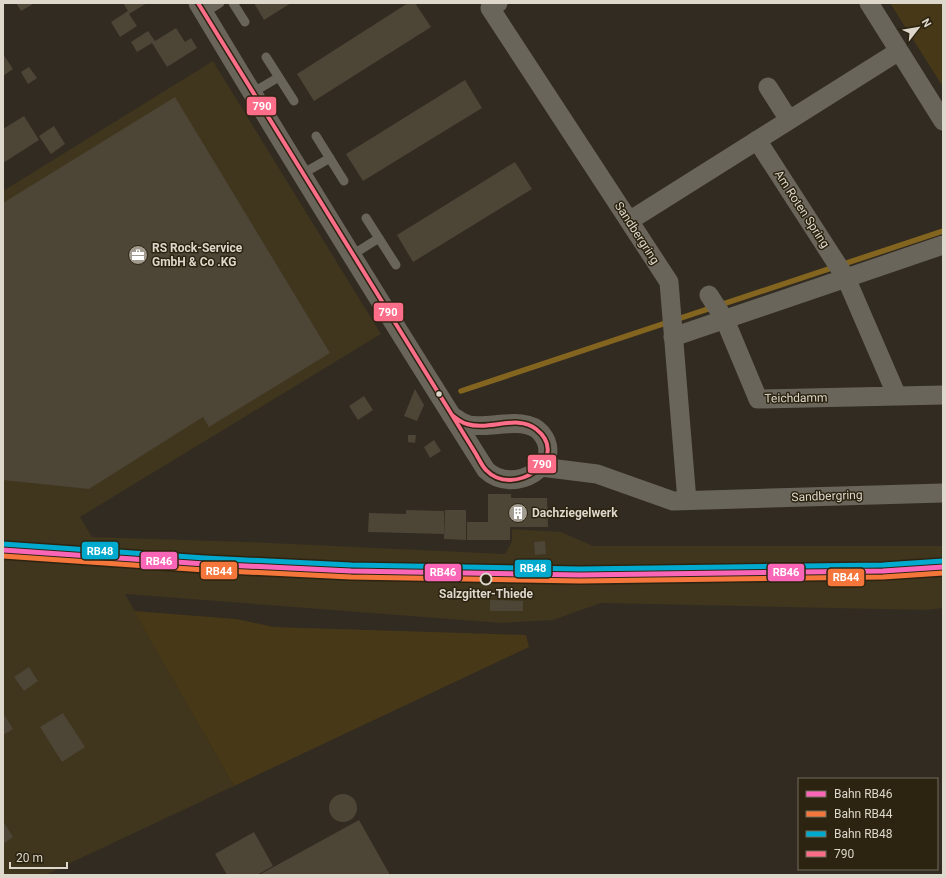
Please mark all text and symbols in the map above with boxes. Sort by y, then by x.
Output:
north arrow [898,8,938,48]
text: N [919,16,934,30]
line badge: 790 [246,96,277,116]
text: 790 [253,100,271,113]
street label: Am Roten Spring [772,168,832,250]
street label: Sandbergring [612,199,662,267]
place label: RS Rock-Service GmbH & Co .KG [152,241,243,269]
office icon: RS Rock-Service GmbH & Co .KG [127,244,149,266]
line badge: 790 [373,302,404,322]
text: 790 [379,306,397,319]
unlabelled marker [434,389,444,399]
street label: Teichdamm [764,390,828,406]
line badge: 790 [527,454,557,474]
text: 790 [533,458,551,471]
street label: Sandbergring [791,488,863,504]
building icon: Dachziegelwerk [507,502,529,524]
place label: Dachziegelwerk [532,506,618,520]
line badge: RB48 [81,541,119,560]
text: RB48 [87,545,113,558]
line badge: RB46 [140,551,178,570]
text: RB46 [146,555,172,568]
line badge: RB48 [514,559,552,578]
line badge: RB44 [200,561,238,580]
text: RB48 [520,562,546,575]
line badge: RB46 [424,563,462,582]
line badge: RB46 [767,563,805,582]
text: RB44 [206,565,233,578]
text: RB46 [430,566,456,579]
text: RB46 [773,566,799,579]
line badge: RB44 [827,568,865,587]
text: RB44 [833,571,860,584]
marker: Salzgitter-Thiede [479,572,493,586]
place label: Salzgitter-Thiede [439,587,533,601]
legend [798,778,938,870]
text: Bahn RB46 [834,787,893,801]
text: Bahn RB44 [834,807,893,821]
text: Bahn RB48 [834,827,893,841]
scale bar [10,844,67,870]
text: 790 [834,847,854,861]
text: 20 m [16,851,43,865]

